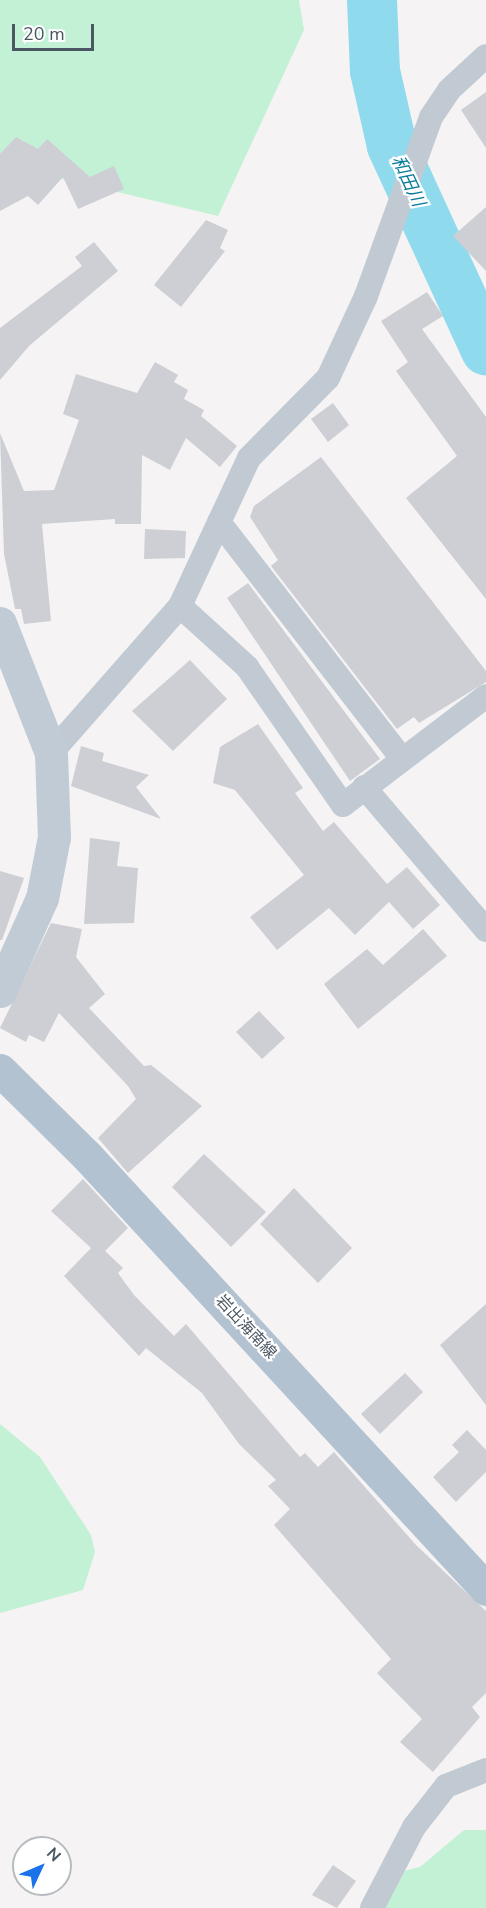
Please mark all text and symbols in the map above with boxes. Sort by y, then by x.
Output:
scale bar [15,12,98,50]
text: 20 m [23,22,65,46]
water label: 和田川 [387,152,429,210]
street label: 岩出海南線 [212,1291,280,1363]
north arrow [12,1836,72,1896]
text: N [41,1843,66,1867]

